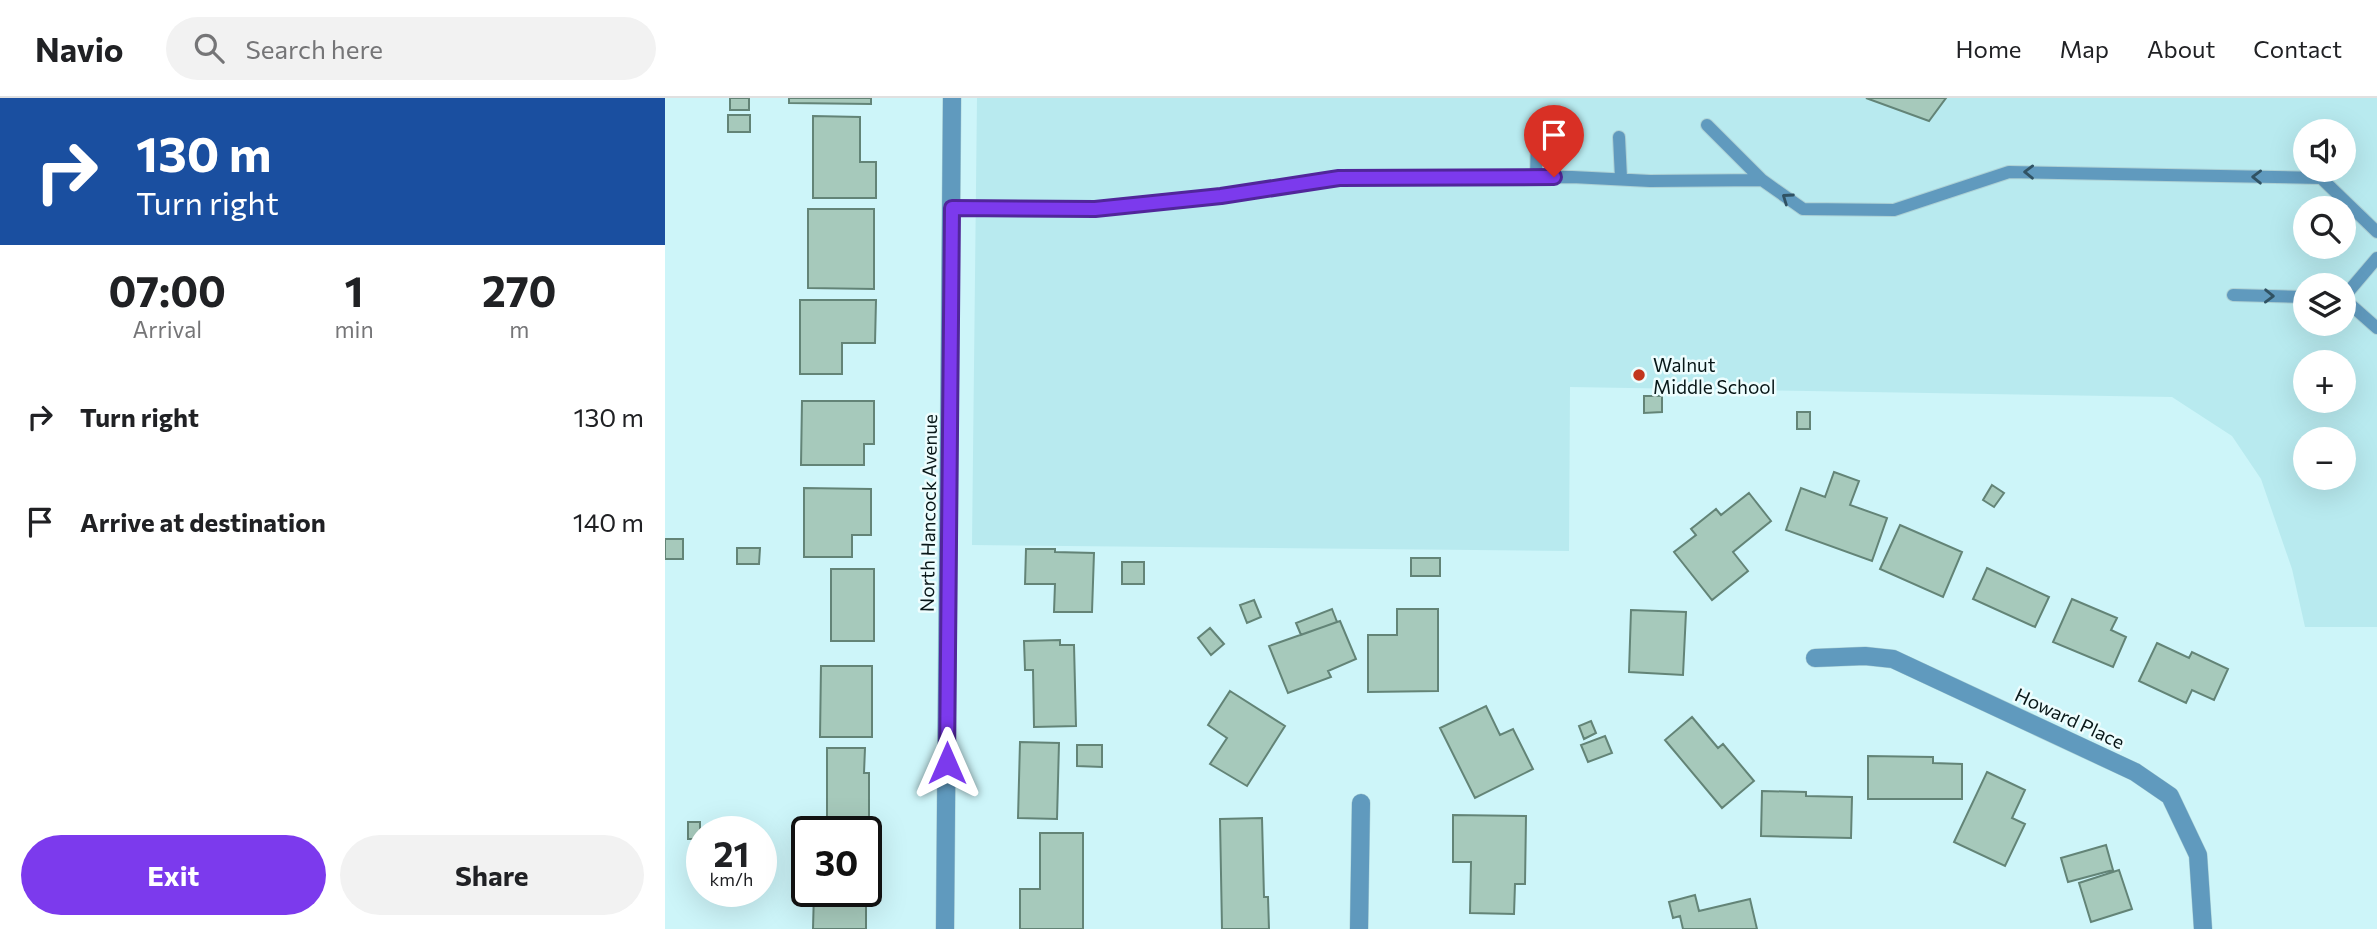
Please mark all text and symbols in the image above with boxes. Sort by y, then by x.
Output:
search box [166,17,656,80]
text: Navio [35,28,124,69]
icon: search [190,29,228,67]
text: Search here [246,33,383,64]
text: Home [1956,34,2022,63]
text: Map [2060,34,2109,63]
text: About [2147,34,2215,63]
text: Contact [2253,34,2342,63]
pin [1524,105,1584,177]
icon: arrive [1535,116,1573,154]
map controls [2293,119,2356,490]
button: sound [2293,119,2356,182]
text: 130 m [136,122,271,182]
icon: right [21,126,112,217]
one-way arrow [2024,164,2034,180]
one-way arrow [2251,169,2262,185]
text: Turn right [136,182,279,222]
one-way arrow [1782,194,1795,206]
button: search [2293,196,2356,259]
text: 07:00 [108,264,226,316]
text: 1 [345,264,364,316]
text: 270 [482,264,556,316]
button: layers [2293,273,2356,336]
one-way arrow [2264,288,2274,304]
text: Arrival [132,315,202,343]
text: min [334,315,374,343]
text: m [509,315,529,343]
button: + [2293,350,2356,413]
place label: Walnut Middle School [1653,353,1775,398]
marker: Walnut Middle School [1631,367,1647,383]
icon: right [21,398,59,436]
text: Turn right [80,401,199,432]
text: 130 m [573,401,644,432]
street label: North Hancock Avenue [915,414,941,612]
button: − [2293,427,2356,490]
icon: arrive [21,503,59,541]
text: Arrive at destination [80,506,326,537]
text: 140 m [573,506,644,537]
street label: Howard Place [2012,683,2128,753]
position arrow [910,726,984,800]
speed limit sign: 30 [791,816,882,907]
text: 21 [714,831,749,874]
button: Exit [21,835,326,915]
button: Share [340,835,644,915]
text: km/h [710,868,753,890]

